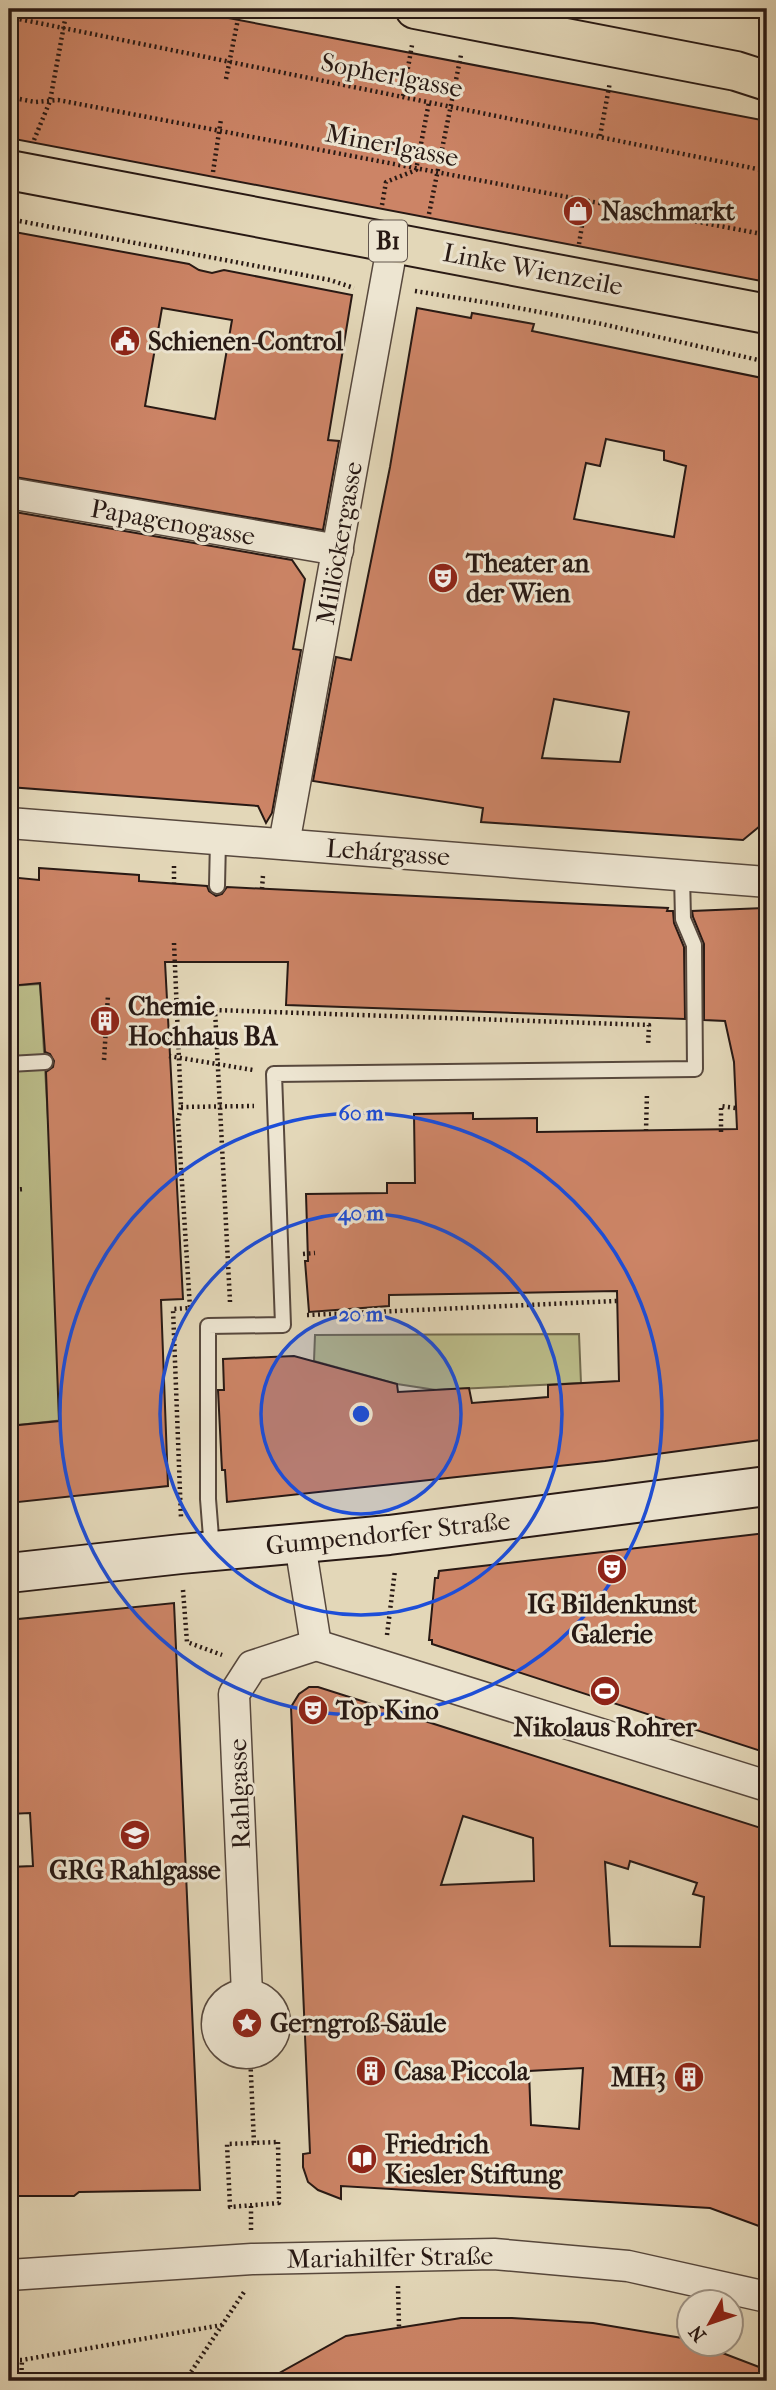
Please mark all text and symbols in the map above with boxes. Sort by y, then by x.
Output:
street label: Sopherlgasse [318,47,466,104]
street label: Minerlgasse [323,117,461,174]
shop icon: Naschmarkt [561,194,595,228]
place label: Naschmarkt [601,196,736,227]
road number: B1 [369,221,407,262]
street label: Linke Wienzeile [440,237,626,302]
public building icon: Schienen-Control [108,324,142,358]
place label: Schienen-Control [148,326,344,357]
street label: Millöckergasse [310,459,369,627]
street label: Papagenogasse [88,493,258,552]
place label: Theater an der Wien [465,548,590,609]
theatre icon: Theater an der Wien [426,561,460,595]
street label: Lehárgasse [325,833,451,872]
place label: Chemie Hochhaus BA [128,991,279,1052]
building icon: Chemie Hochhaus BA [88,1004,122,1038]
text: 60 m [339,1101,384,1125]
text: 40 m [337,1201,385,1226]
text: 20 m [339,1302,384,1326]
centre of rings [349,1402,373,1426]
street label: Gumpendorfer Straße [264,1505,512,1562]
theatre icon: IG Bildenkunst Galerie [595,1552,629,1586]
place label: IG Bildenkunst Galerie [527,1589,698,1650]
sports icon: Nikolaus Rohrer [588,1674,622,1708]
theatre icon: Top Kino [296,1693,330,1727]
place label: Top Kino [335,1695,439,1726]
place label: Nikolaus Rohrer [514,1712,697,1743]
street label: Rahlgasse [222,1738,257,1850]
school or university icon: GRG Rahlgasse [118,1818,152,1852]
place label: GRG Rahlgasse [49,1855,221,1886]
place icon: Gerngroß-Säule [230,2006,264,2040]
place label: Gerngroß-Säule [270,2008,446,2039]
building icon: Casa Piccola [354,2054,388,2088]
place label: Casa Piccola [394,2056,530,2087]
building icon: MH3 [672,2060,706,2094]
place label: MH3 [611,2062,666,2093]
place label: Friedrich Kiesler Stiftung [384,2129,563,2190]
library icon: Friedrich Kiesler Stiftung [345,2142,379,2176]
street label: Mariahilfer Straße [286,2240,494,2275]
north arrow [674,2288,744,2358]
text: N [684,2320,711,2346]

